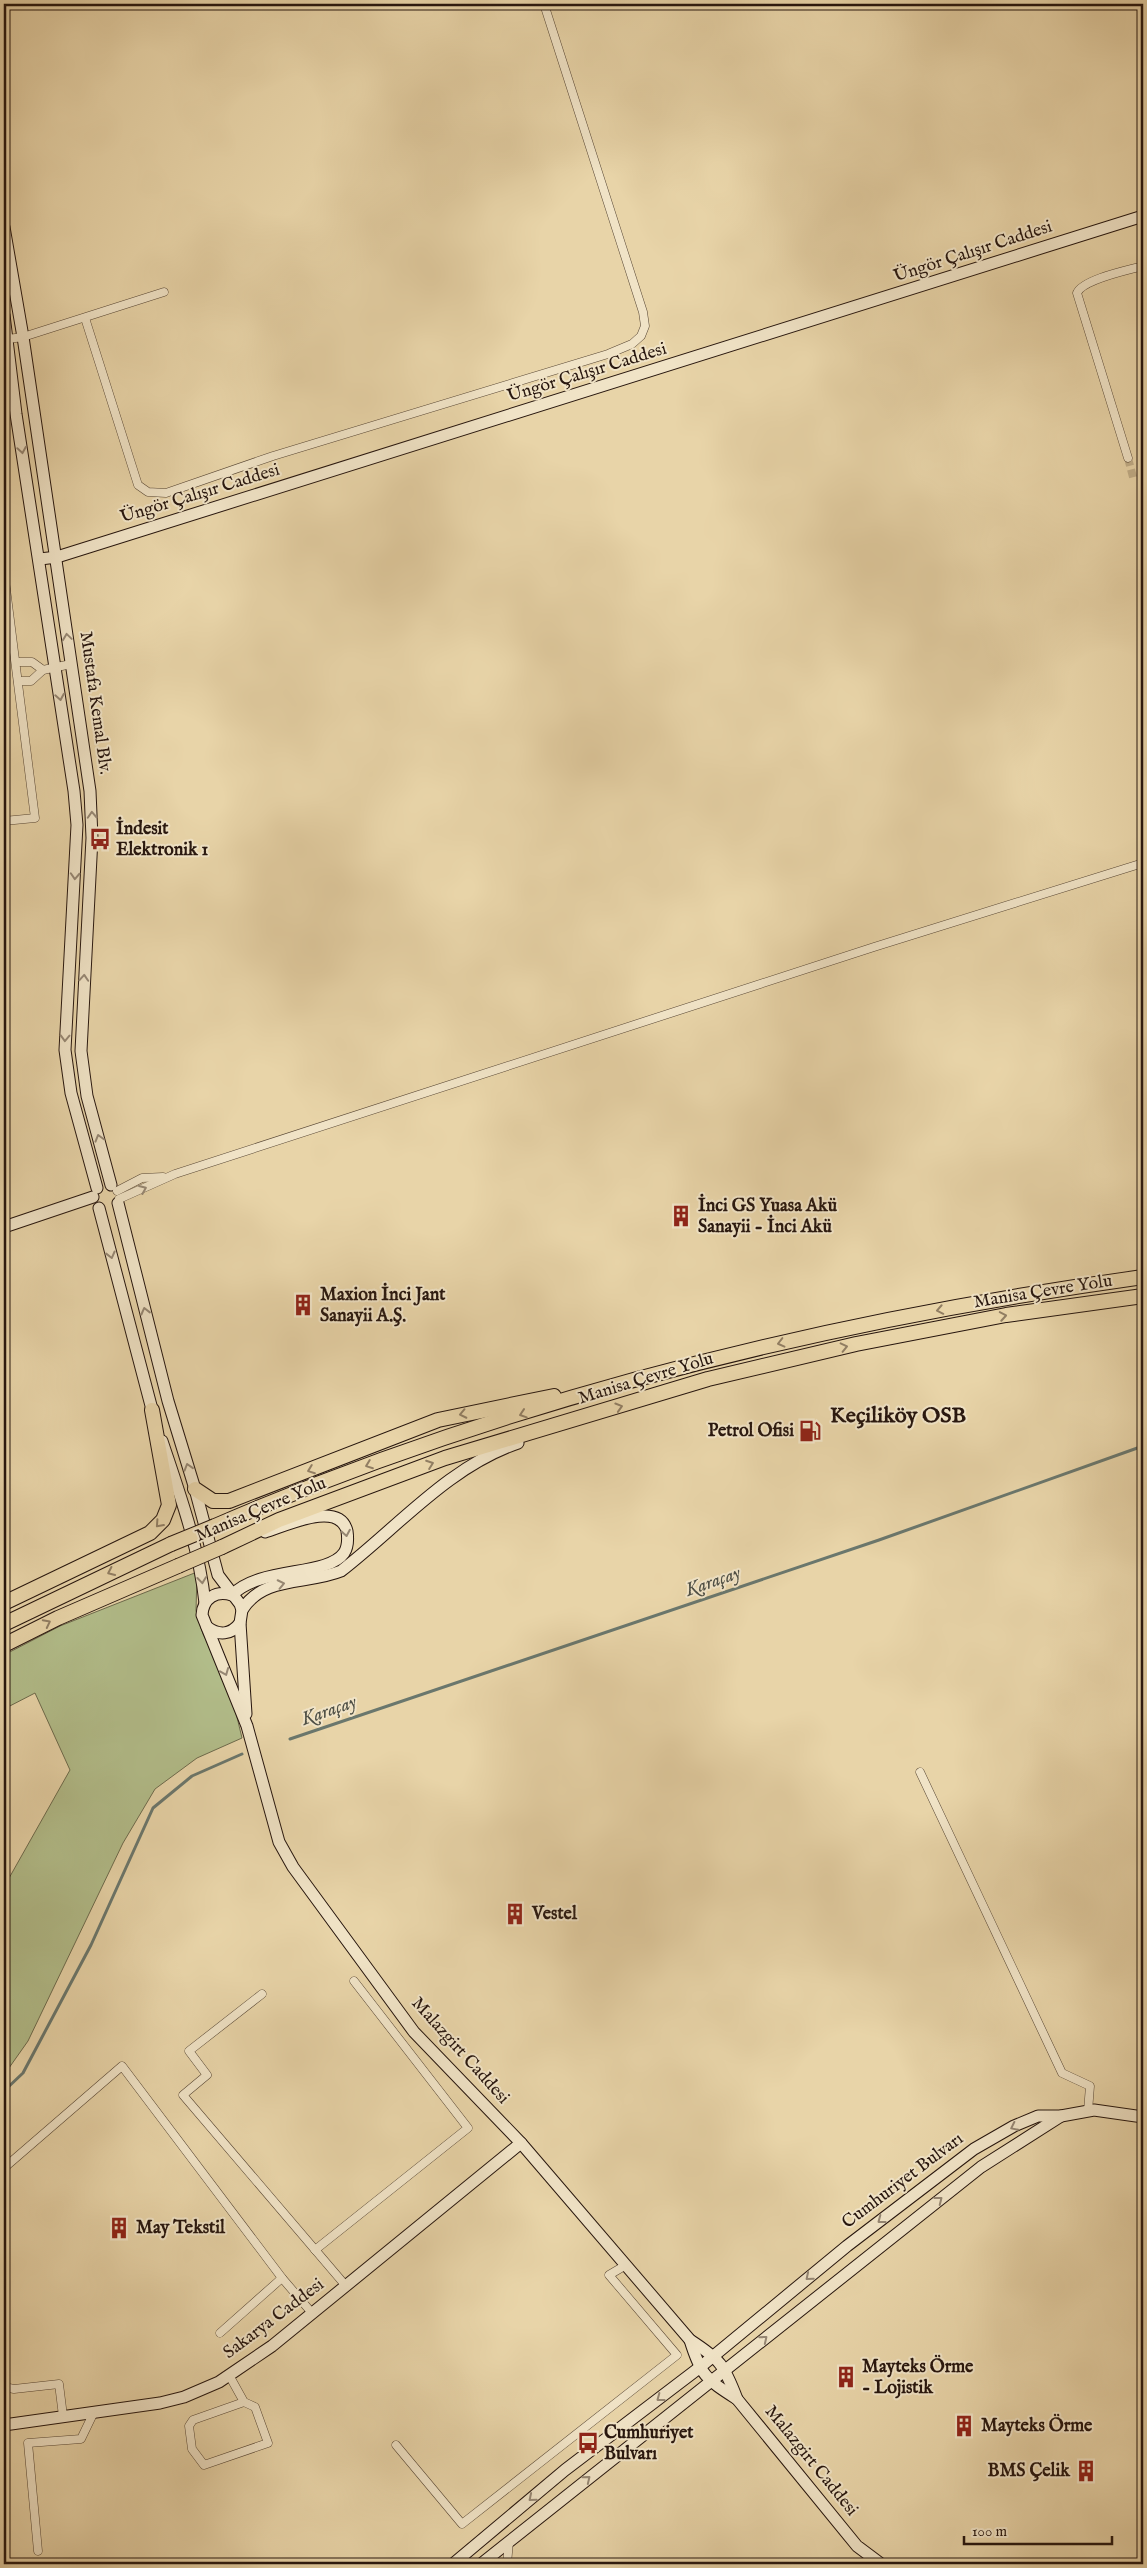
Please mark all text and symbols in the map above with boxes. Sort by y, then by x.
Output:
street label: Üngör Çalışır Caddesi [890,214,1055,289]
street label: Üngör Çalışır Caddesi [504,337,670,408]
one-way arrow [17,445,27,454]
street label: Üngör Çalışır Caddesi [117,458,283,529]
street label: Mustafa Kemal Blv. [74,630,116,776]
one-way arrow [63,633,73,641]
one-way arrow [54,693,64,701]
one-way arrow [86,811,97,819]
place label: İndesit Elektronik 1 [116,816,209,862]
bus stop icon: İndesit Elektronik 1 [87,826,113,852]
one-way arrow [69,872,80,880]
one-way arrow [78,973,89,981]
one-way arrow [60,1034,71,1042]
one-way arrow [94,1133,105,1142]
one-way arrow [138,1185,147,1196]
place label: İnci GS Yuasa Akü Sanayii - İnci Akü [698,1193,838,1239]
building icon: İnci GS Yuasa Akü Sanayii - İnci Akü [668,1203,694,1229]
one-way arrow [106,1251,116,1259]
street label: Manisa Çevre Yolu [972,1270,1114,1314]
place label: Maxion İnci Jant Sanayii A.Ş. [320,1282,446,1328]
building icon: Maxion İnci Jant Sanayii A.Ş. [290,1292,316,1318]
one-way arrow [935,1304,944,1315]
one-way arrow [140,1306,151,1315]
one-way arrow [999,1312,1008,1322]
one-way arrow [776,1337,785,1348]
one-way arrow [839,1342,848,1353]
street label: Manisa Çevre Yolu [576,1348,716,1410]
one-way arrow [614,1402,623,1412]
district label: Keçiliköy OSB [830,1402,967,1430]
one-way arrow [519,1408,527,1418]
one-way arrow [459,1409,468,1419]
fuel station icon: Petrol Ofisi [797,1418,823,1444]
place label: Petrol Ofisi [708,1420,794,1443]
one-way arrow [365,1459,373,1469]
one-way arrow [425,1460,434,1470]
one-way arrow [184,1464,194,1472]
one-way arrow [307,1464,316,1474]
street label: Manisa Çevre Yolu [192,1472,330,1548]
one-way arrow [155,1518,164,1527]
one-way arrow [340,1529,350,1538]
water label: Karaçay [681,1561,745,1603]
one-way arrow [107,1565,116,1576]
one-way arrow [196,1576,207,1584]
one-way arrow [276,1579,285,1590]
one-way arrow [42,1619,51,1629]
one-way arrow [219,1667,230,1676]
water label: Karaçay [297,1690,361,1732]
building icon: Vestel [502,1901,528,1927]
place label: Vestel [531,1903,578,1926]
street label: Malazgirt Caddesi [406,1993,514,2109]
one-way arrow [1010,2120,1019,2131]
street label: Cumhuriyet Bulvarı [838,2128,969,2234]
one-way arrow [934,2196,943,2205]
one-way arrow [878,2214,887,2222]
building icon: May Tekstil [106,2215,132,2241]
place label: May Tekstil [136,2217,226,2240]
one-way arrow [806,2271,815,2280]
street label: Sakarya Caddesi [219,2273,329,2365]
one-way arrow [758,2336,767,2345]
place label: Mayteks Örme - Lojistik [862,2354,974,2400]
building icon: Mayteks Örme - Lojistik [833,2364,859,2390]
one-way arrow [656,2392,666,2401]
street label: Malazgirt Caddesi [759,2401,863,2521]
building icon: Mayteks Örme [951,2413,977,2439]
place label: Mayteks Örme [981,2413,1093,2438]
place label: Cumhuriyet Bulvarı [604,2422,694,2466]
bus stop icon: Cumhuriyet Bulvarı [575,2430,601,2456]
building icon: BMS Çelik [1073,2458,1099,2484]
place label: BMS Çelik [987,2460,1071,2483]
one-way arrow [581,2477,590,2485]
one-way arrow [529,2493,538,2502]
scale bar [964,2513,1112,2545]
text: 100 m [972,2522,1008,2541]

